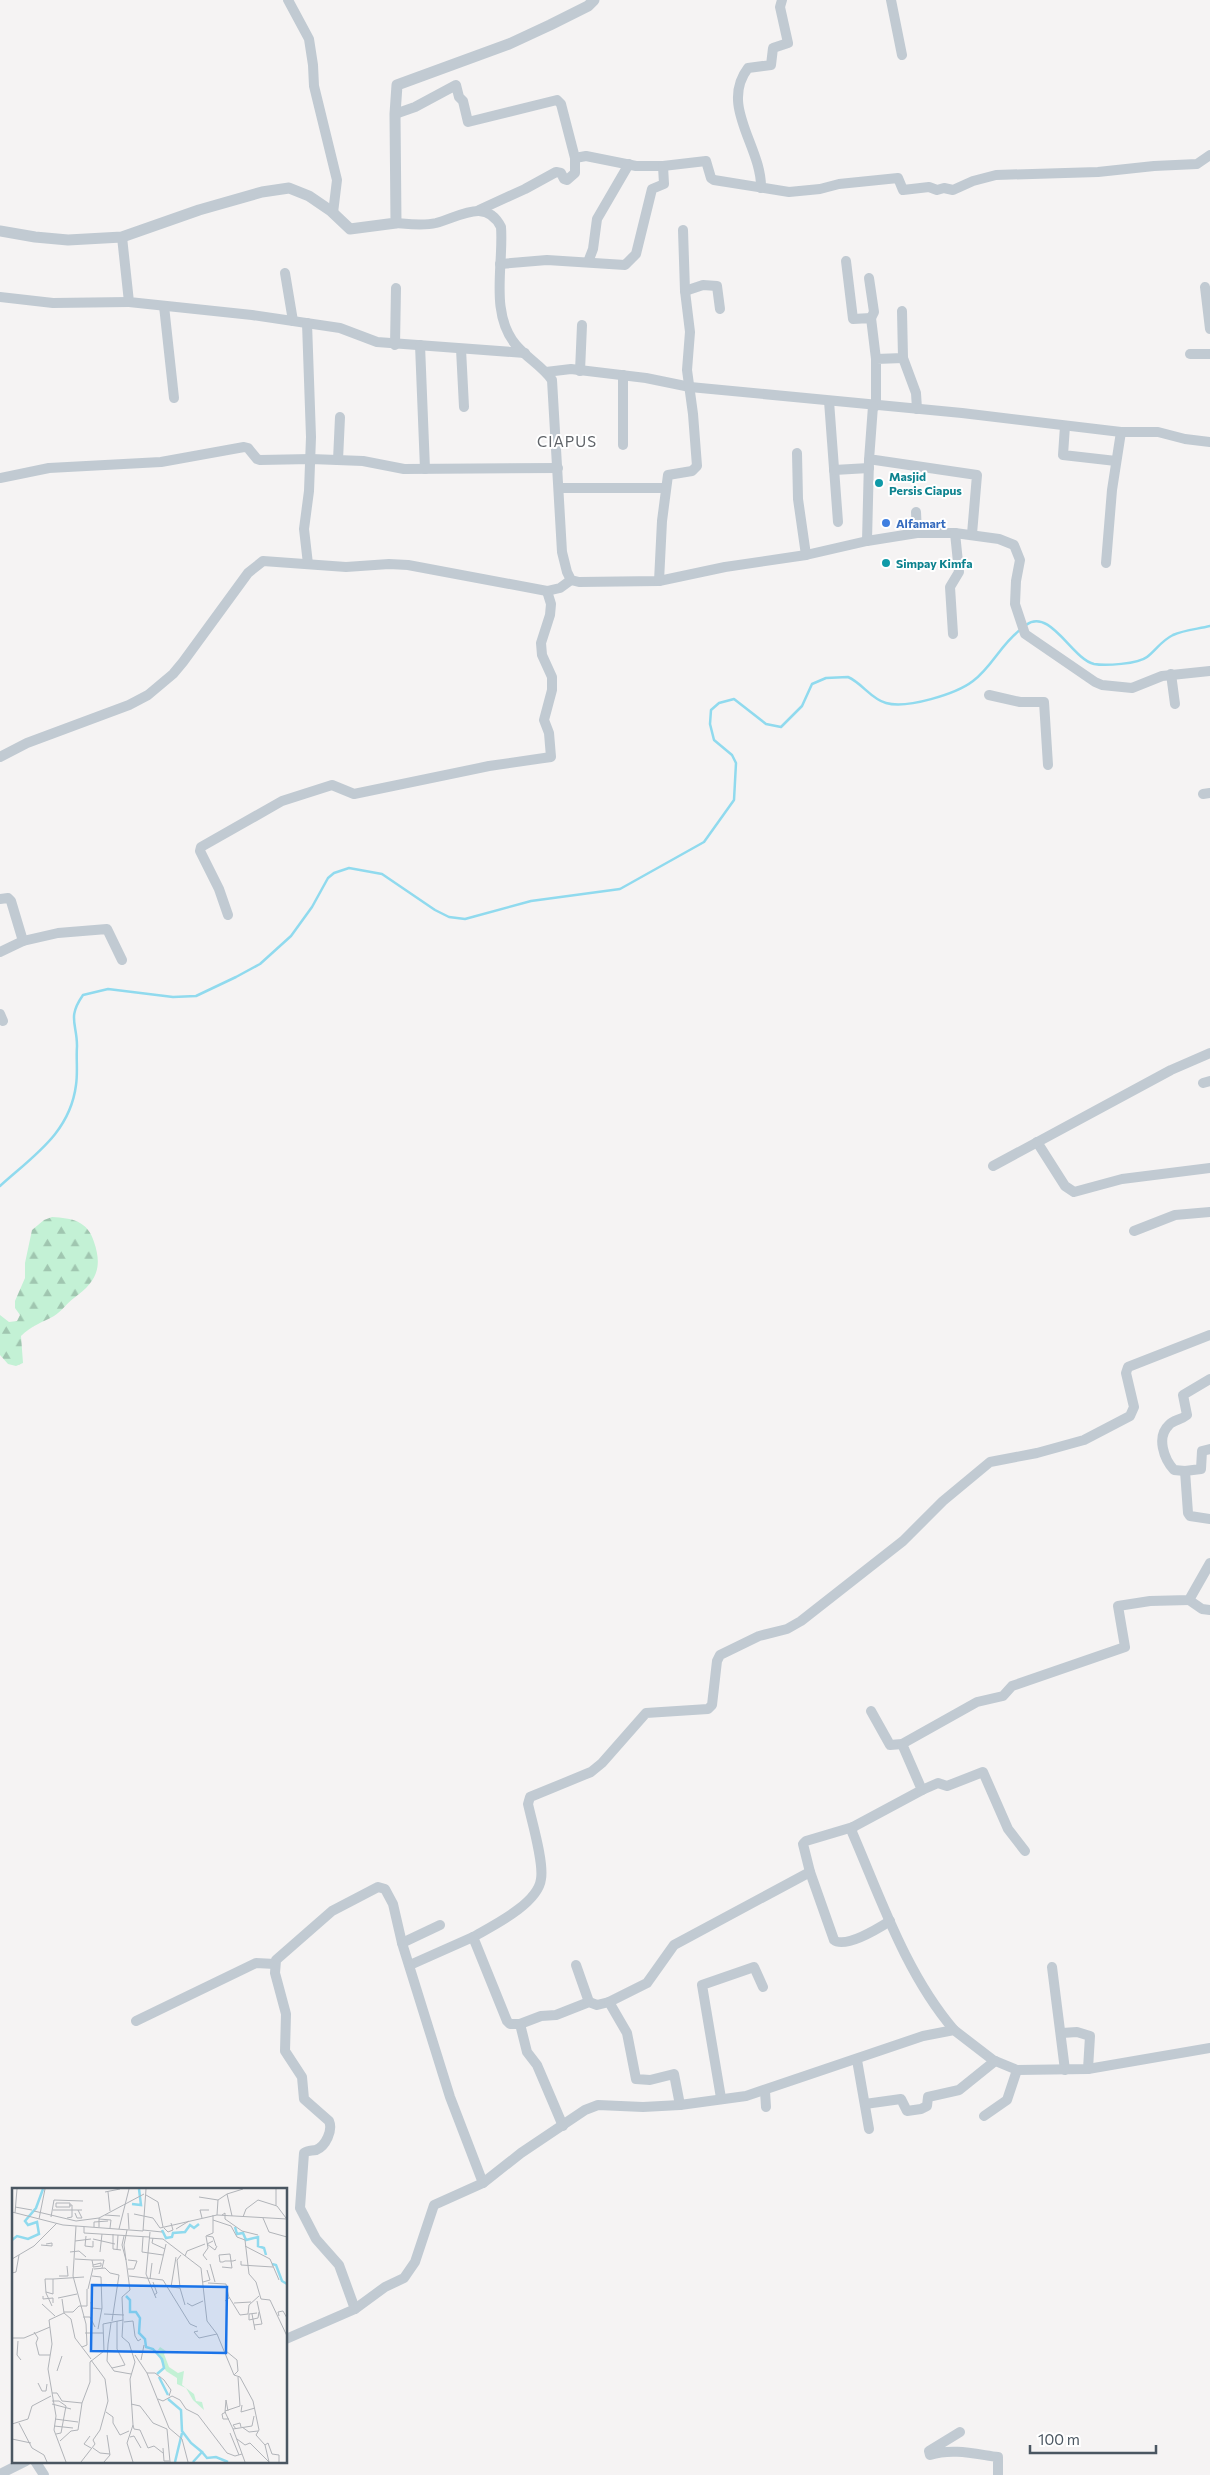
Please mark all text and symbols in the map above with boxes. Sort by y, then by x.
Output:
district label: CIAPUS [537,432,597,450]
place label: Masjid Persis Ciapus [889,469,962,497]
marker: Masjid Persis Ciapus [873,477,885,489]
place label: Alfamart [896,516,946,530]
marker: Alfamart [880,517,892,529]
place label: Simpay Kimfa [896,556,972,570]
marker: Simpay Kimfa [880,557,892,569]
inset map [12,2188,288,2462]
scale bar [1030,2422,1156,2454]
text: 100 m [1038,2430,1080,2448]

